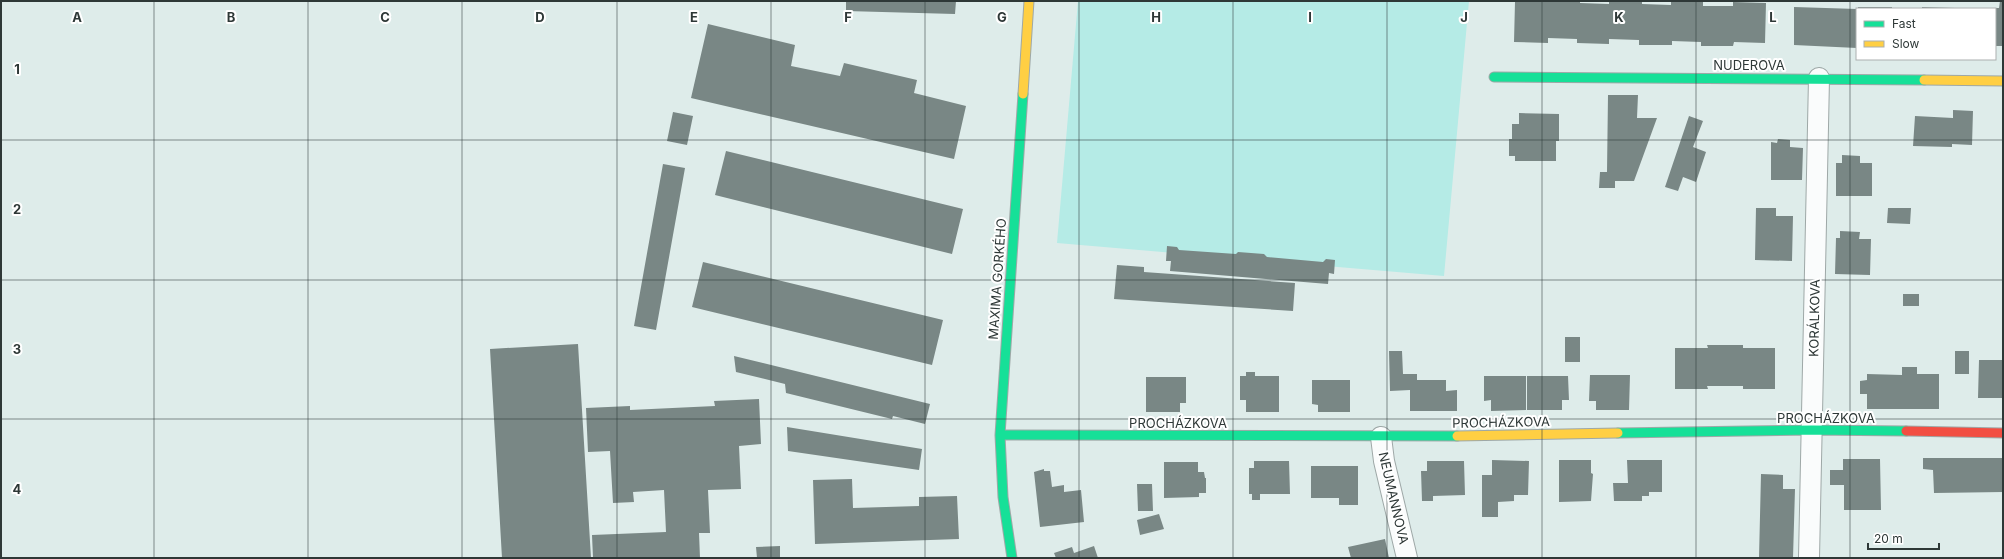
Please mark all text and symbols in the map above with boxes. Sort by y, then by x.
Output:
legend [1856,8,1996,60]
text: A [72,9,82,25]
text: B [227,9,236,25]
text: C [380,9,390,25]
text: D [535,9,545,25]
text: E [690,9,698,25]
text: F [844,9,852,25]
text: G [997,9,1007,25]
text: H [1151,9,1161,25]
text: I [1308,9,1312,25]
text: J [1460,9,1468,25]
text: K [1614,9,1624,25]
text: L [1769,9,1777,25]
text: Fast [1892,16,1916,31]
text: Slow [1892,36,1920,51]
street label: NUDEROVA [1713,57,1785,73]
text: 1 [14,61,20,77]
text: 2 [13,201,21,217]
street label: MAXIMA GORKÉHO [985,218,1009,340]
street label: KORÁLKOVA [1805,279,1823,357]
text: 3 [13,341,21,357]
street label: PROCHÁZKOVA [1777,410,1875,426]
street label: PROCHÁZKOVA [1452,413,1550,431]
street label: PROCHÁZKOVA [1129,415,1227,431]
street label: NEUMANNOVA [1376,450,1412,546]
text: 4 [13,481,22,497]
scale bar [1868,525,1939,551]
text: 20 m [1874,531,1903,546]

